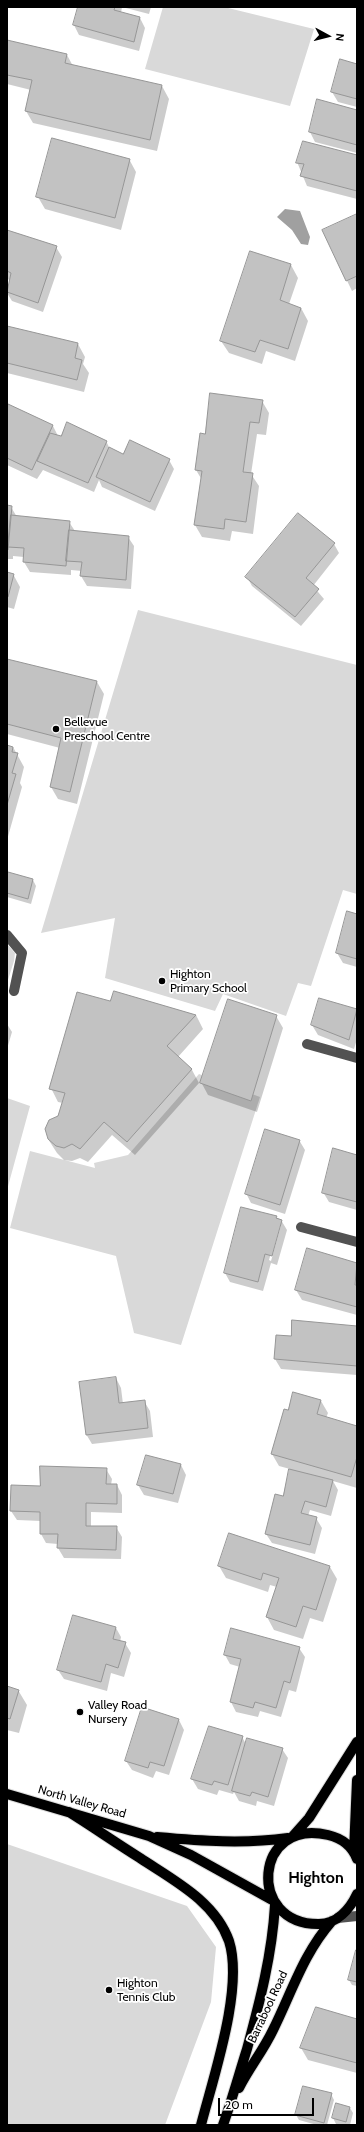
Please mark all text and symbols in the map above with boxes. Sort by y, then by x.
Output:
north arrow [308,16,348,56]
text: N [332,33,347,42]
place label: Bellevue Preschool Centre [64,715,150,743]
marker: Bellevue Preschool Centre [51,724,61,734]
place label: Highton Primary School [170,967,247,995]
marker: Highton Primary School [157,976,167,986]
place label: Valley Road Nursery [88,1698,147,1726]
marker: Valley Road Nursery [75,1707,85,1717]
street label: North Valley Road [36,1783,128,1821]
district label: Highton [288,1868,344,1888]
street label: Barrabool Road [245,1969,291,2045]
place label: Highton Tennis Club [117,1976,175,2004]
marker: Highton Tennis Club [104,1985,114,1995]
scale bar [220,2090,316,2116]
text: 20 m [225,2097,253,2112]

